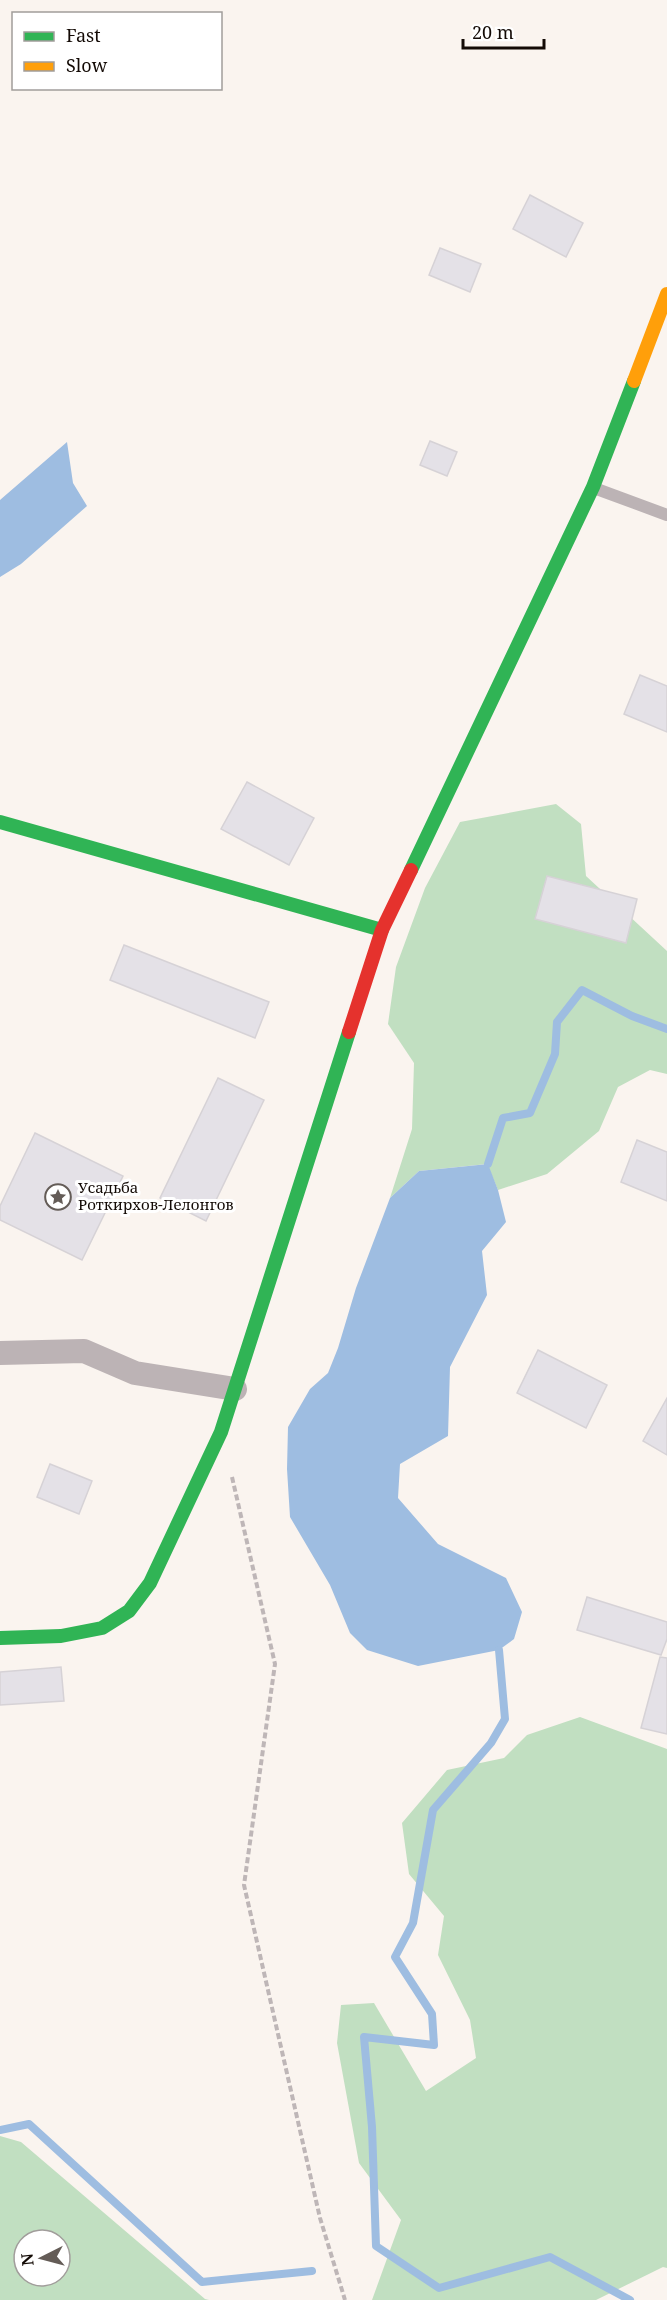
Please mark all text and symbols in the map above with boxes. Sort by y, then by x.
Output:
legend [12,12,222,90]
scale bar [463,12,544,50]
text: 20 m [472,20,514,44]
text: Fast [66,23,101,47]
text: Slow [66,53,108,77]
place label: Усадьба Роткирхов-Лелонгов [78,1177,234,1214]
place icon: Усадьба Роткирхов-Лелонгов [43,1182,73,1212]
north arrow [12,2228,72,2288]
text: N [15,2252,39,2267]

